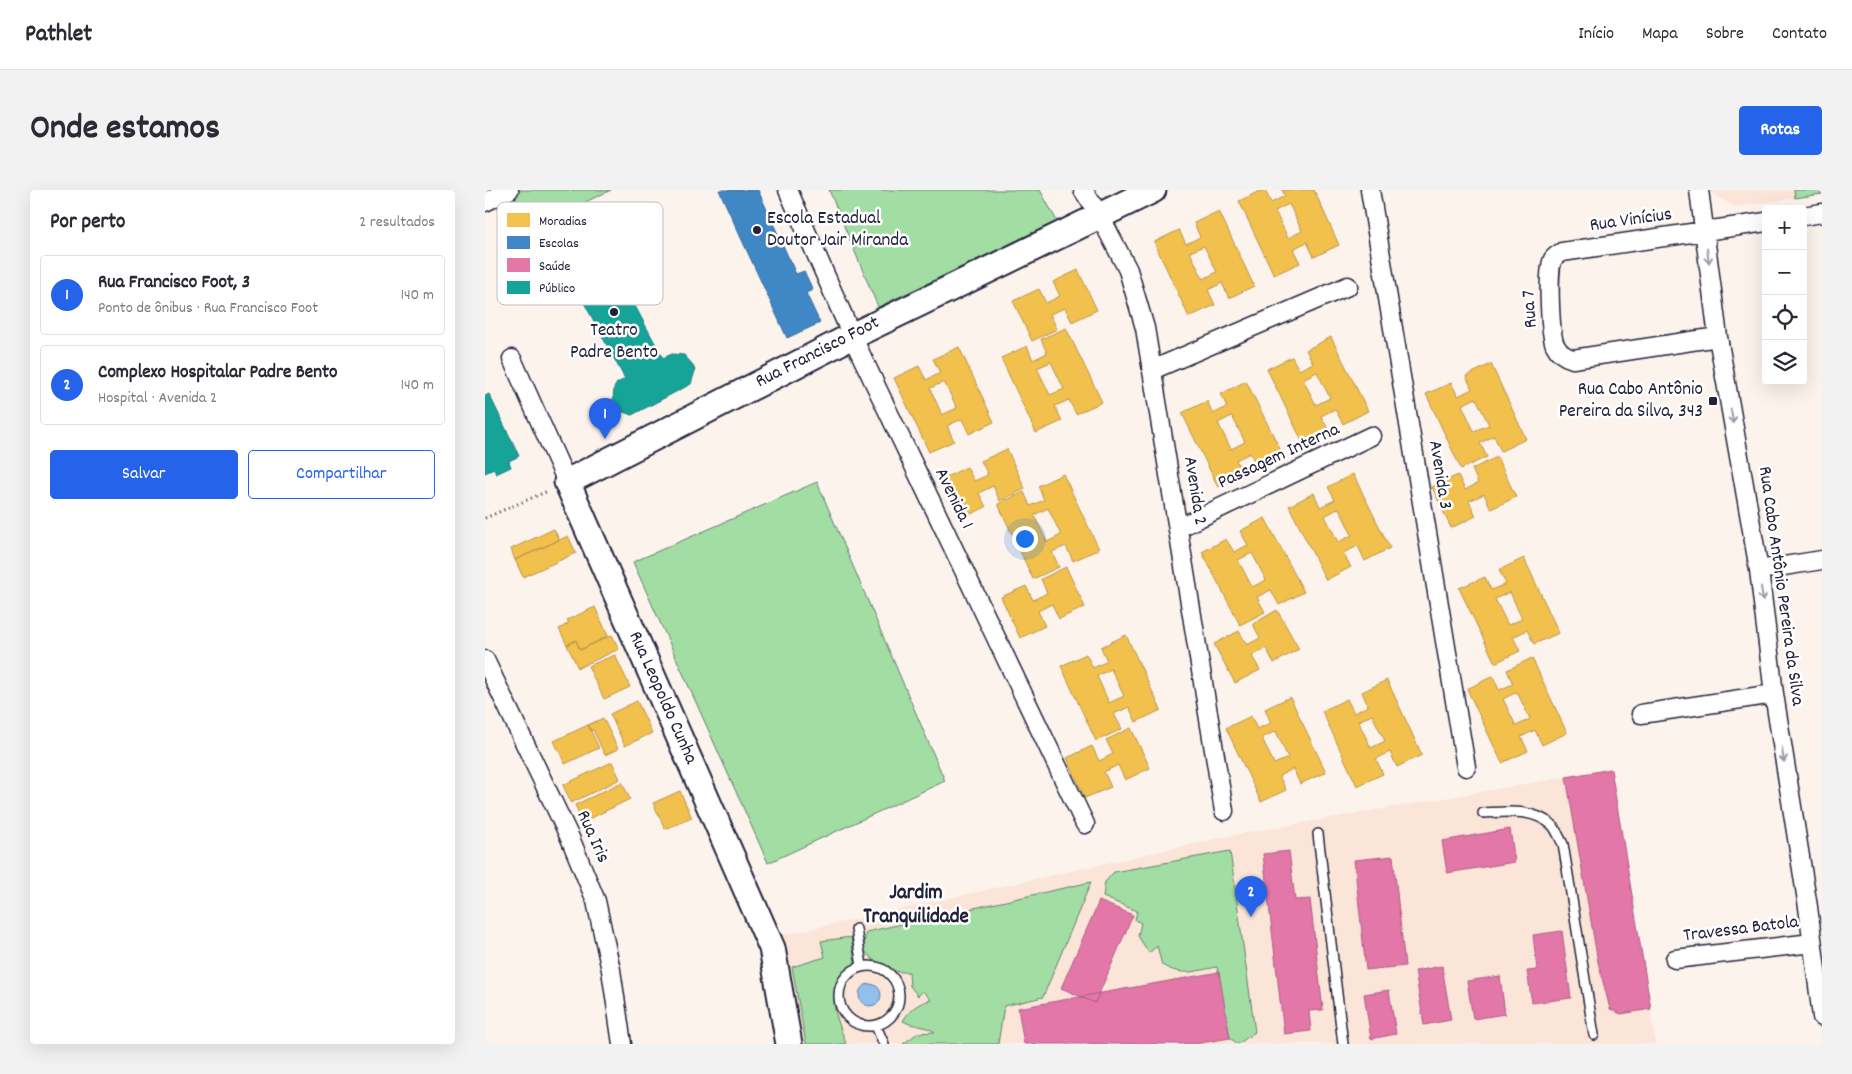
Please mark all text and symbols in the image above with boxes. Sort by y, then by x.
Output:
text: Pathlet [25,18,92,52]
text: Início [1578,22,1614,47]
text: Mapa [1642,22,1678,47]
text: Sobre [1706,22,1744,47]
text: Contato [1772,22,1827,47]
text: Onde estamos [30,105,220,155]
button: Rotas [1739,106,1822,155]
legend [497,202,663,305]
street label: Rua Vinícius [1588,202,1674,240]
map controls [1762,205,1807,385]
button: + [1762,205,1807,250]
place label: Escola Estadual Doutor Jair Miranda [767,206,909,255]
text: Por perto [50,208,125,238]
text: 2 resultados [359,211,435,234]
text: Moradias [539,212,587,232]
marker: Escola Estadual Doutor Jair Miranda [751,224,763,236]
text: Escolas [539,234,579,254]
one-way arrow [1703,247,1713,263]
button: − [1762,250,1807,295]
text: Saúde [539,257,571,277]
text: Rua Francisco Foot, 3 [98,270,250,297]
text: Público [539,279,575,299]
text: 1 [65,284,69,307]
text: 140 m [400,284,434,307]
street label: Rua 7 [1516,289,1546,329]
button: locate [1762,295,1807,340]
text: Ponto de ônibus · Rua Francisco Foot [98,297,318,320]
marker: Teatro Padre Bento [608,306,620,318]
street label: Rua Francisco Foot [751,310,885,396]
place label: Teatro Padre Bento [570,318,658,367]
button: layers [1762,340,1807,385]
text: Complexo Hospitalar Padre Bento [98,360,337,387]
text: 2 [64,374,71,397]
text: 140 m [400,374,434,397]
place label: Rua Cabo Antônio Pereira da Silva, 343 [1559,377,1703,426]
text: Hospital · Avenida 2 [98,387,217,410]
marker: Rua Cabo Antônio Pereira da Silva, 343 [1707,395,1719,407]
pin: 1 [589,398,621,439]
one-way arrow [1728,408,1738,424]
street label: Passagem Interna [1214,417,1345,497]
street label: Avenida 3 [1420,439,1458,511]
button: Salvar [50,450,238,499]
button: Compartilhar [248,450,435,499]
street label: Avenida 2 [1175,455,1213,527]
street label: Avenida 1 [927,464,979,534]
street label: Rua Cabo Antônio Pereira da Silva [1750,465,1810,708]
your location [1012,526,1038,552]
one-way arrow [1757,585,1767,601]
street label: Rua Leopoldo Cunha [621,627,704,770]
one-way arrow [1779,746,1789,762]
street label: Rua Iris [568,806,616,868]
pin: 2 [1235,876,1267,917]
district label: Jardim Tranquilidade [863,879,969,933]
street label: Travessa Batola [1682,909,1801,950]

